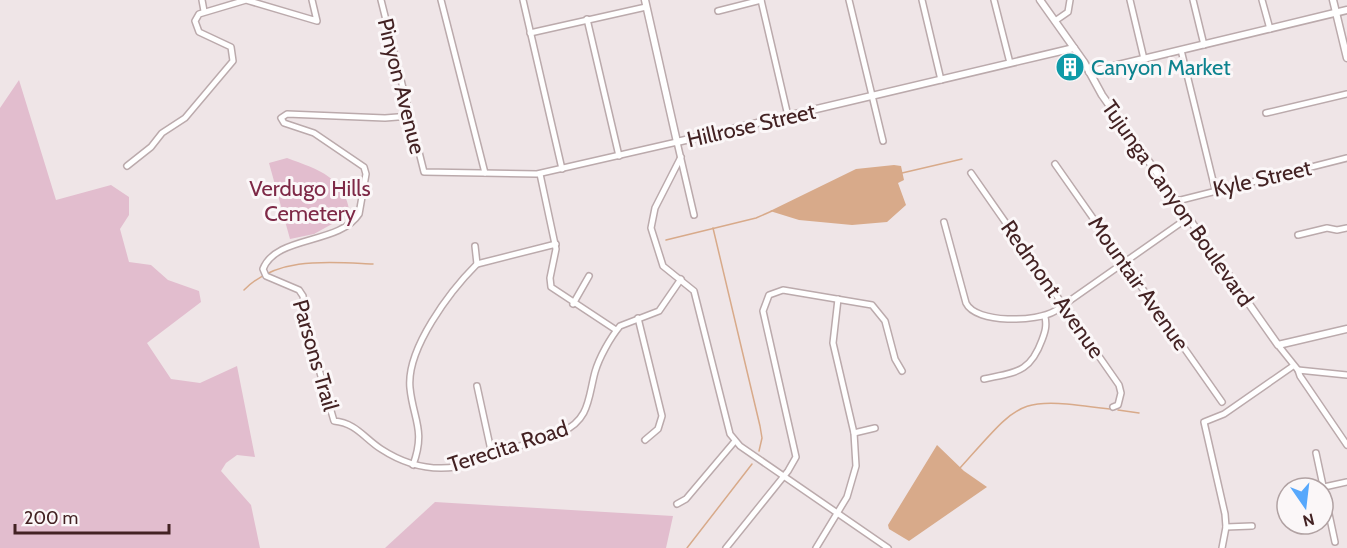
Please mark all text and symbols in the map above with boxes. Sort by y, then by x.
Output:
street label: Pinyon Avenue [372,15,431,157]
building icon: Canyon Market [1054,51,1086,83]
place label: Canyon Market [1091,54,1231,81]
street label: Tujunga Canyon Boulevard [1096,95,1259,312]
street label: Hillrose Street [684,97,819,153]
street label: Kyle Street [1210,154,1315,203]
park label: Verdugo Hills Cemetery [249,175,371,227]
street label: Mountair Avenue [1082,211,1195,356]
street label: Redmont Avenue [995,215,1110,363]
street label: Parsons Trail [287,296,344,415]
street label: Terecita Road [445,414,572,479]
north arrow [1275,476,1335,536]
scale bar [15,497,170,535]
text: 200 m [24,507,78,529]
text: N [1301,509,1316,531]

